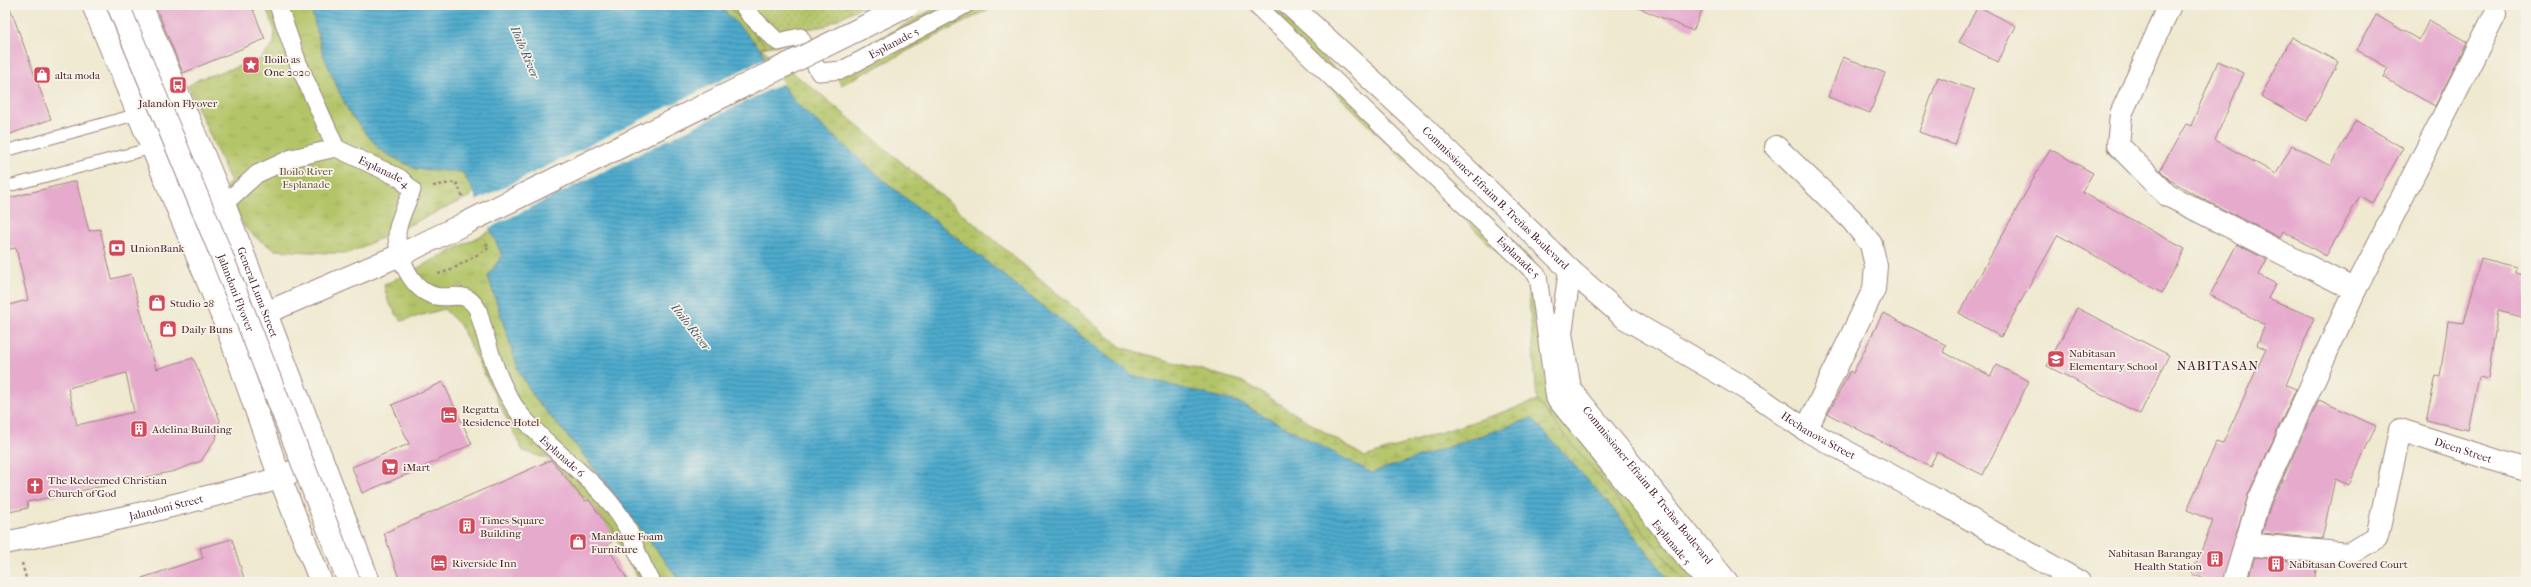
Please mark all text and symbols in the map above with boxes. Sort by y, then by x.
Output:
water label: Iloilo River [507,23,543,82]
street label: Esplanade 5 [867,24,921,62]
place label: Iloilo as One 2020 [264,53,310,79]
place icon: Iloilo as One 2020 [241,55,261,75]
shop icon: alta moda [32,65,52,85]
place label: alta moda [55,69,101,82]
bus stop icon: Jalandon Flyover [168,75,188,95]
place label: Jalandon Flyover [138,97,218,110]
street label: Commissioner Efraim B. Treñas Boulevard [1419,124,1572,273]
street label: Esplanade 4 [356,153,413,191]
park label: Iloilo River Esplanade [279,165,333,191]
street label: Esplanade 5 [1494,234,1543,281]
bank icon: UnionBank [107,238,127,258]
place label: UnionBank [130,242,185,255]
street label: General Luna Street [234,245,281,340]
street label: Jalandoni Flyover [214,251,257,334]
shop icon: Studio 28 [147,293,167,313]
place label: Studio 28 [170,297,214,310]
water label: Iloilo River [668,300,715,354]
shop icon: Daily Buns [158,319,178,339]
place label: Daily Buns [181,323,233,336]
place label: Nabitasan Elementary School [2069,347,2158,373]
school or university icon: Nabitasan Elementary School [2046,349,2066,369]
district label: NABITASAN [2177,358,2259,373]
place label: Regatta Residence Hotel [462,403,539,429]
street label: Commissioner Efraim B. Treñas Boulevard [1580,404,1716,567]
hotel icon: Regatta Residence Hotel [439,405,459,425]
street label: Hechanova Street [1779,409,1858,462]
building icon: Adelina Building [129,419,149,439]
place label: Adelina Building [151,423,232,436]
street label: Esplanade 6 [537,433,587,480]
street label: Dicen Street [2433,435,2494,466]
supermarket icon: iMart [380,457,400,477]
place label: iMart [403,461,430,474]
place label: The Redeemed Christian Church of God [48,474,167,500]
church icon: The Redeemed Christian Church of God [25,476,45,496]
street label: Jalandoni Street [127,492,205,523]
place label: Times Square Building [480,514,545,540]
building icon: Times Square Building [457,516,477,536]
street label: Esplanade 5 [1649,517,1694,568]
place label: Mandaue Foam Furniture [591,530,664,556]
shop icon: Mandaue Foam Furniture [568,532,588,552]
place label: Nabitasan Barangay Health Station [2108,547,2203,573]
building icon: Nabitasan Barangay Health Station [2205,549,2225,569]
hotel icon: Riverside Inn [429,553,449,573]
building icon: Nabitasan Covered Court [2266,554,2286,574]
place label: Riverside Inn [452,557,517,570]
place label: Nabitasan Covered Court [2289,558,2408,571]

